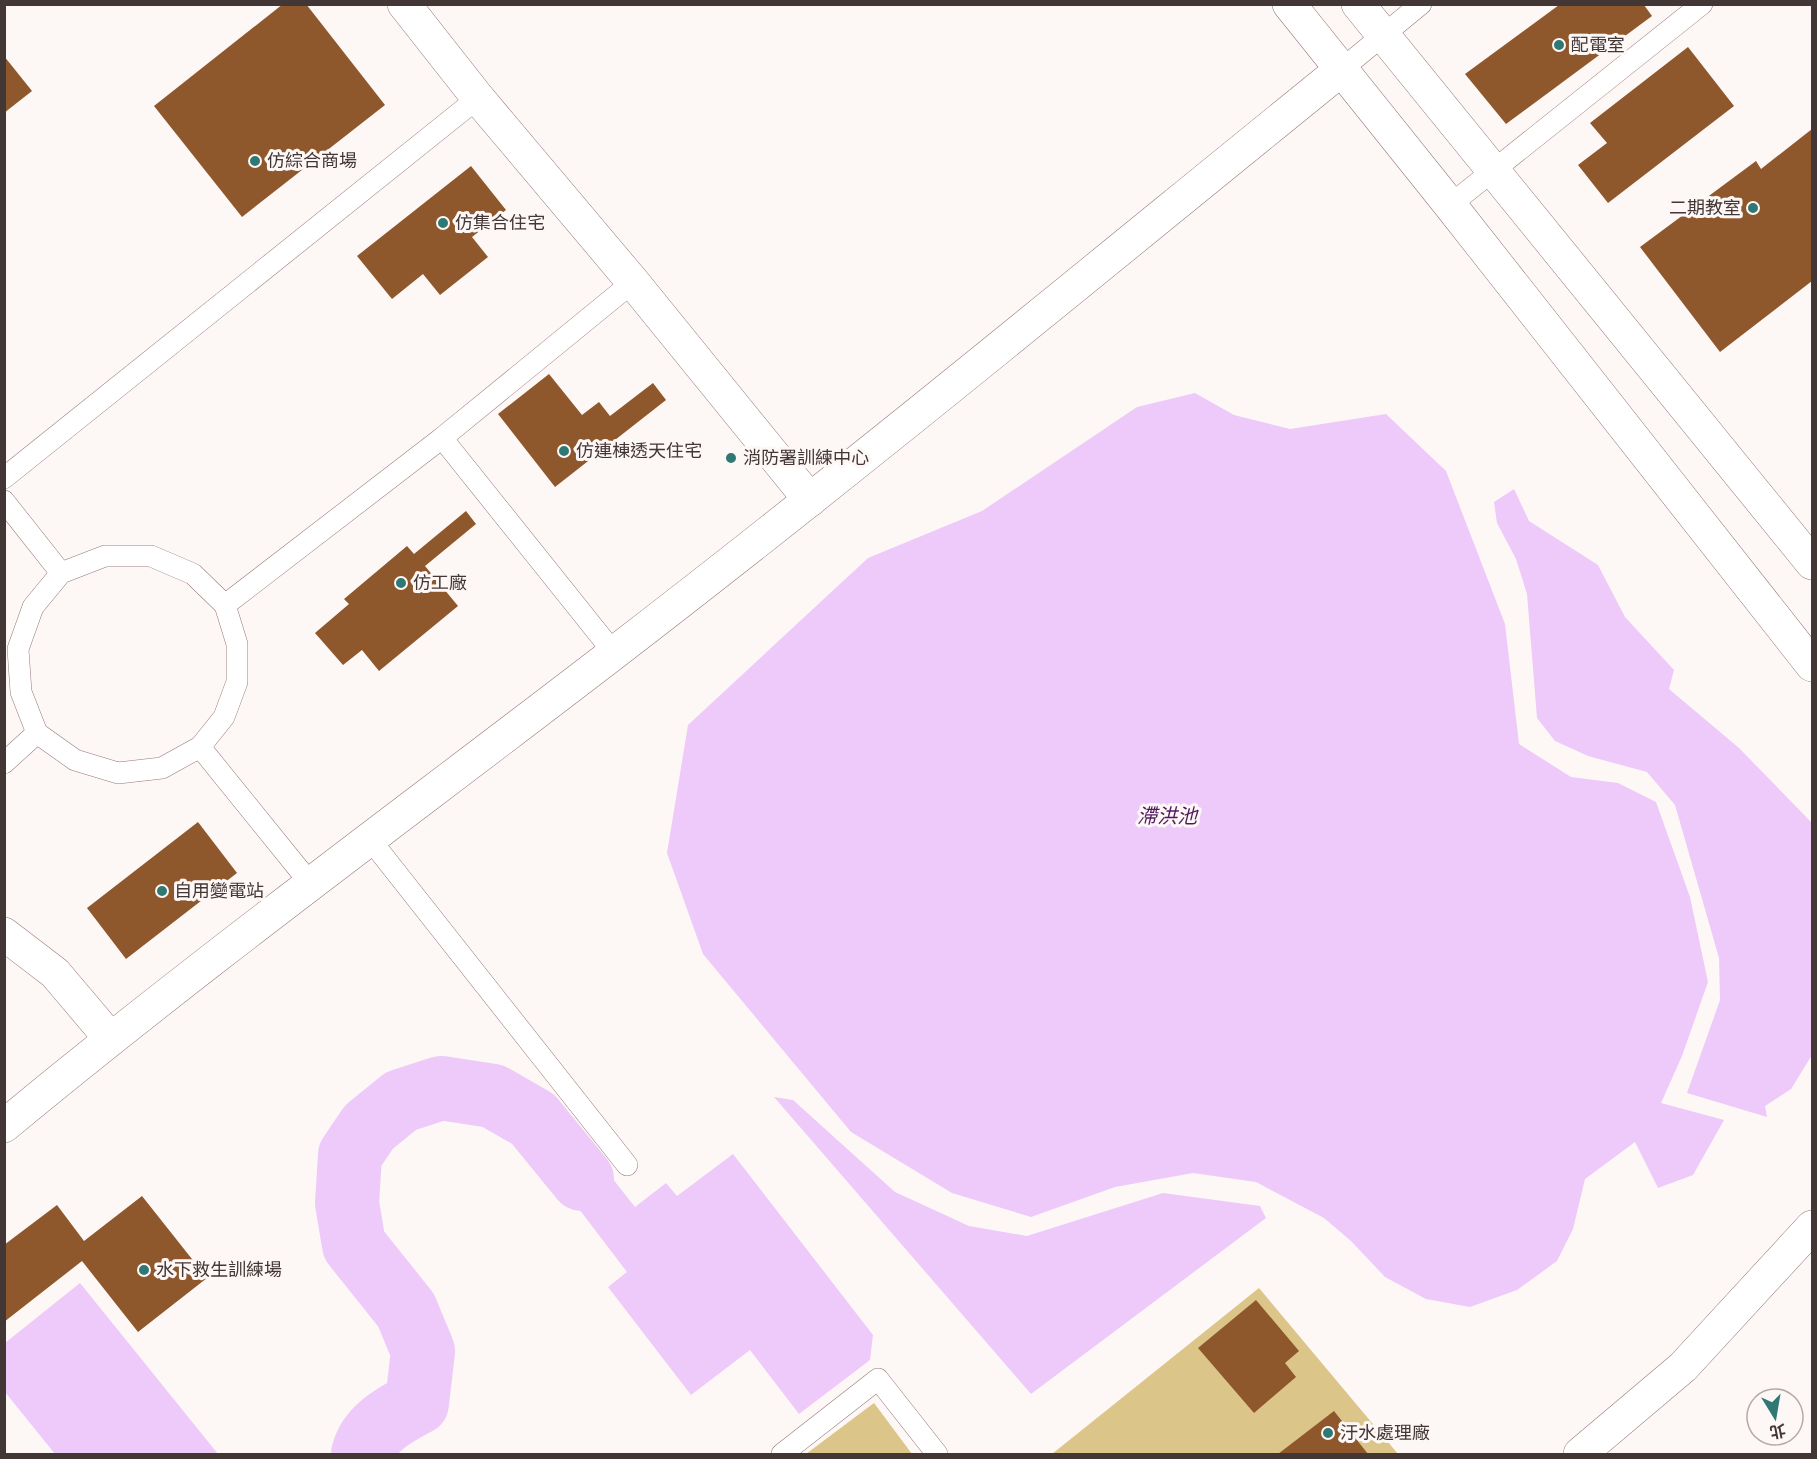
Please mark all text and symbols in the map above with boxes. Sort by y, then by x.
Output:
place label: 配電室 [1571,35,1625,55]
marker: 配電室 [1552,38,1566,52]
place label: 仿綜合商場 [267,151,357,171]
marker: 仿綜合商場 [248,154,262,168]
place label: 二期教室 [1669,198,1741,218]
marker: 二期教室 [1746,201,1760,215]
place label: 仿集合住宅 [455,213,545,233]
marker: 仿集合住宅 [436,216,450,230]
place label: 仿連棟透天住宅 [576,441,702,461]
marker: 仿連棟透天住宅 [557,444,571,458]
place label: 消防署訓練中心 [743,448,869,468]
marker: 消防署訓練中心 [724,451,738,465]
place label: 仿工廠 [413,573,467,593]
marker: 仿工廠 [394,576,408,590]
water label: 滯洪池 [1137,805,1199,827]
place label: 自用變電站 [174,881,264,901]
marker: 自用變電站 [155,884,169,898]
place label: 水下救生訓練場 [156,1260,282,1280]
marker: 水下救生訓練場 [137,1263,151,1277]
north arrow [1745,1387,1805,1447]
text: 北 [1768,1421,1787,1441]
place label: 汙水處理廠 [1340,1423,1430,1443]
marker: 汙水處理廠 [1321,1426,1335,1440]

